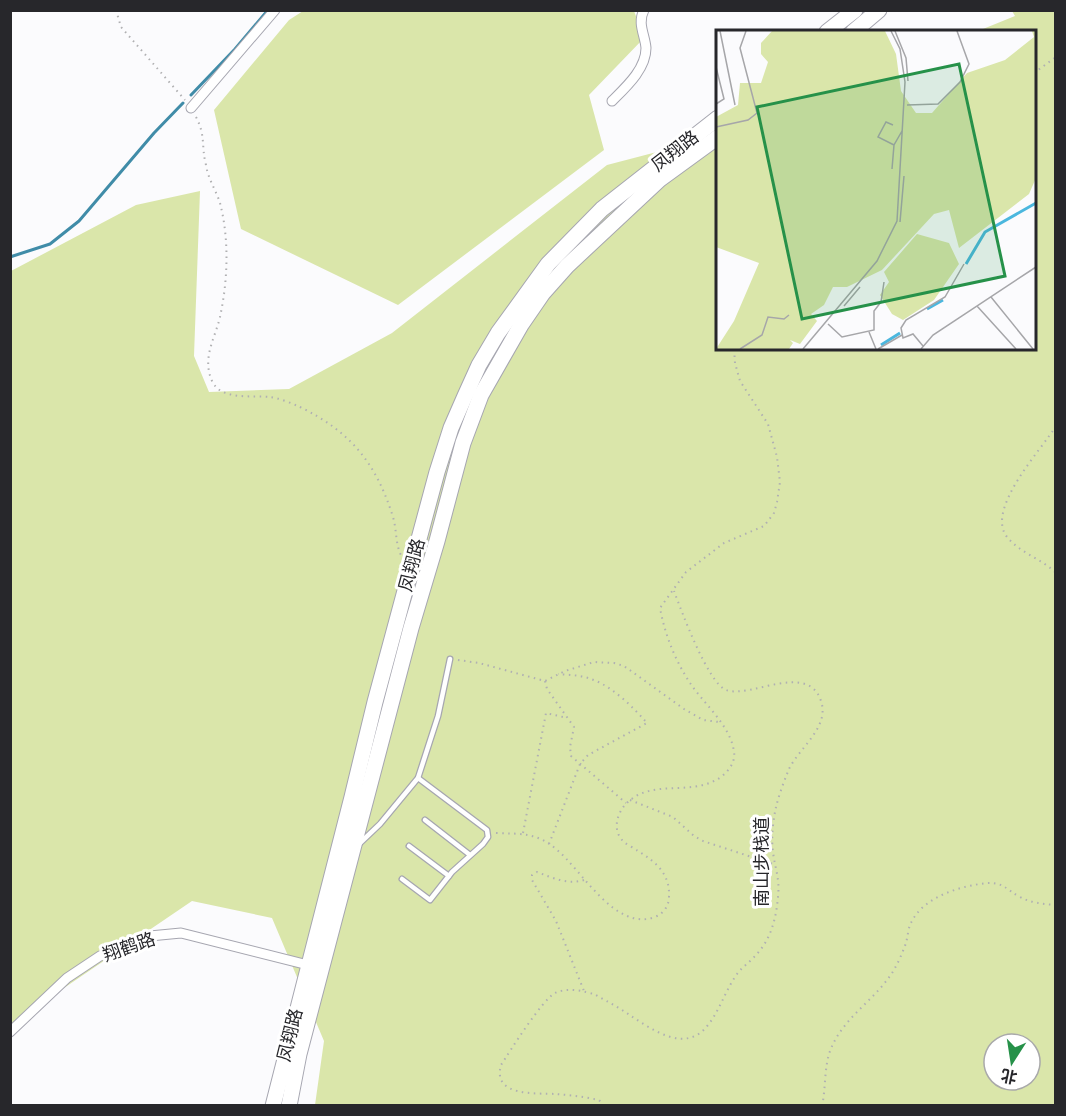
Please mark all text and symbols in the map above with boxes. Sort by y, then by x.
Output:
inset map [716,30,1036,350]
street label: 凤翔路 [647,126,703,176]
street label: 凤翔路 [394,536,430,594]
street label: 南山步栈道 [751,817,773,907]
street label: 翔鹤路 [100,928,158,966]
street label: 凤翔路 [273,1006,307,1064]
north arrow [982,1032,1042,1092]
text: 北 [999,1065,1019,1087]

